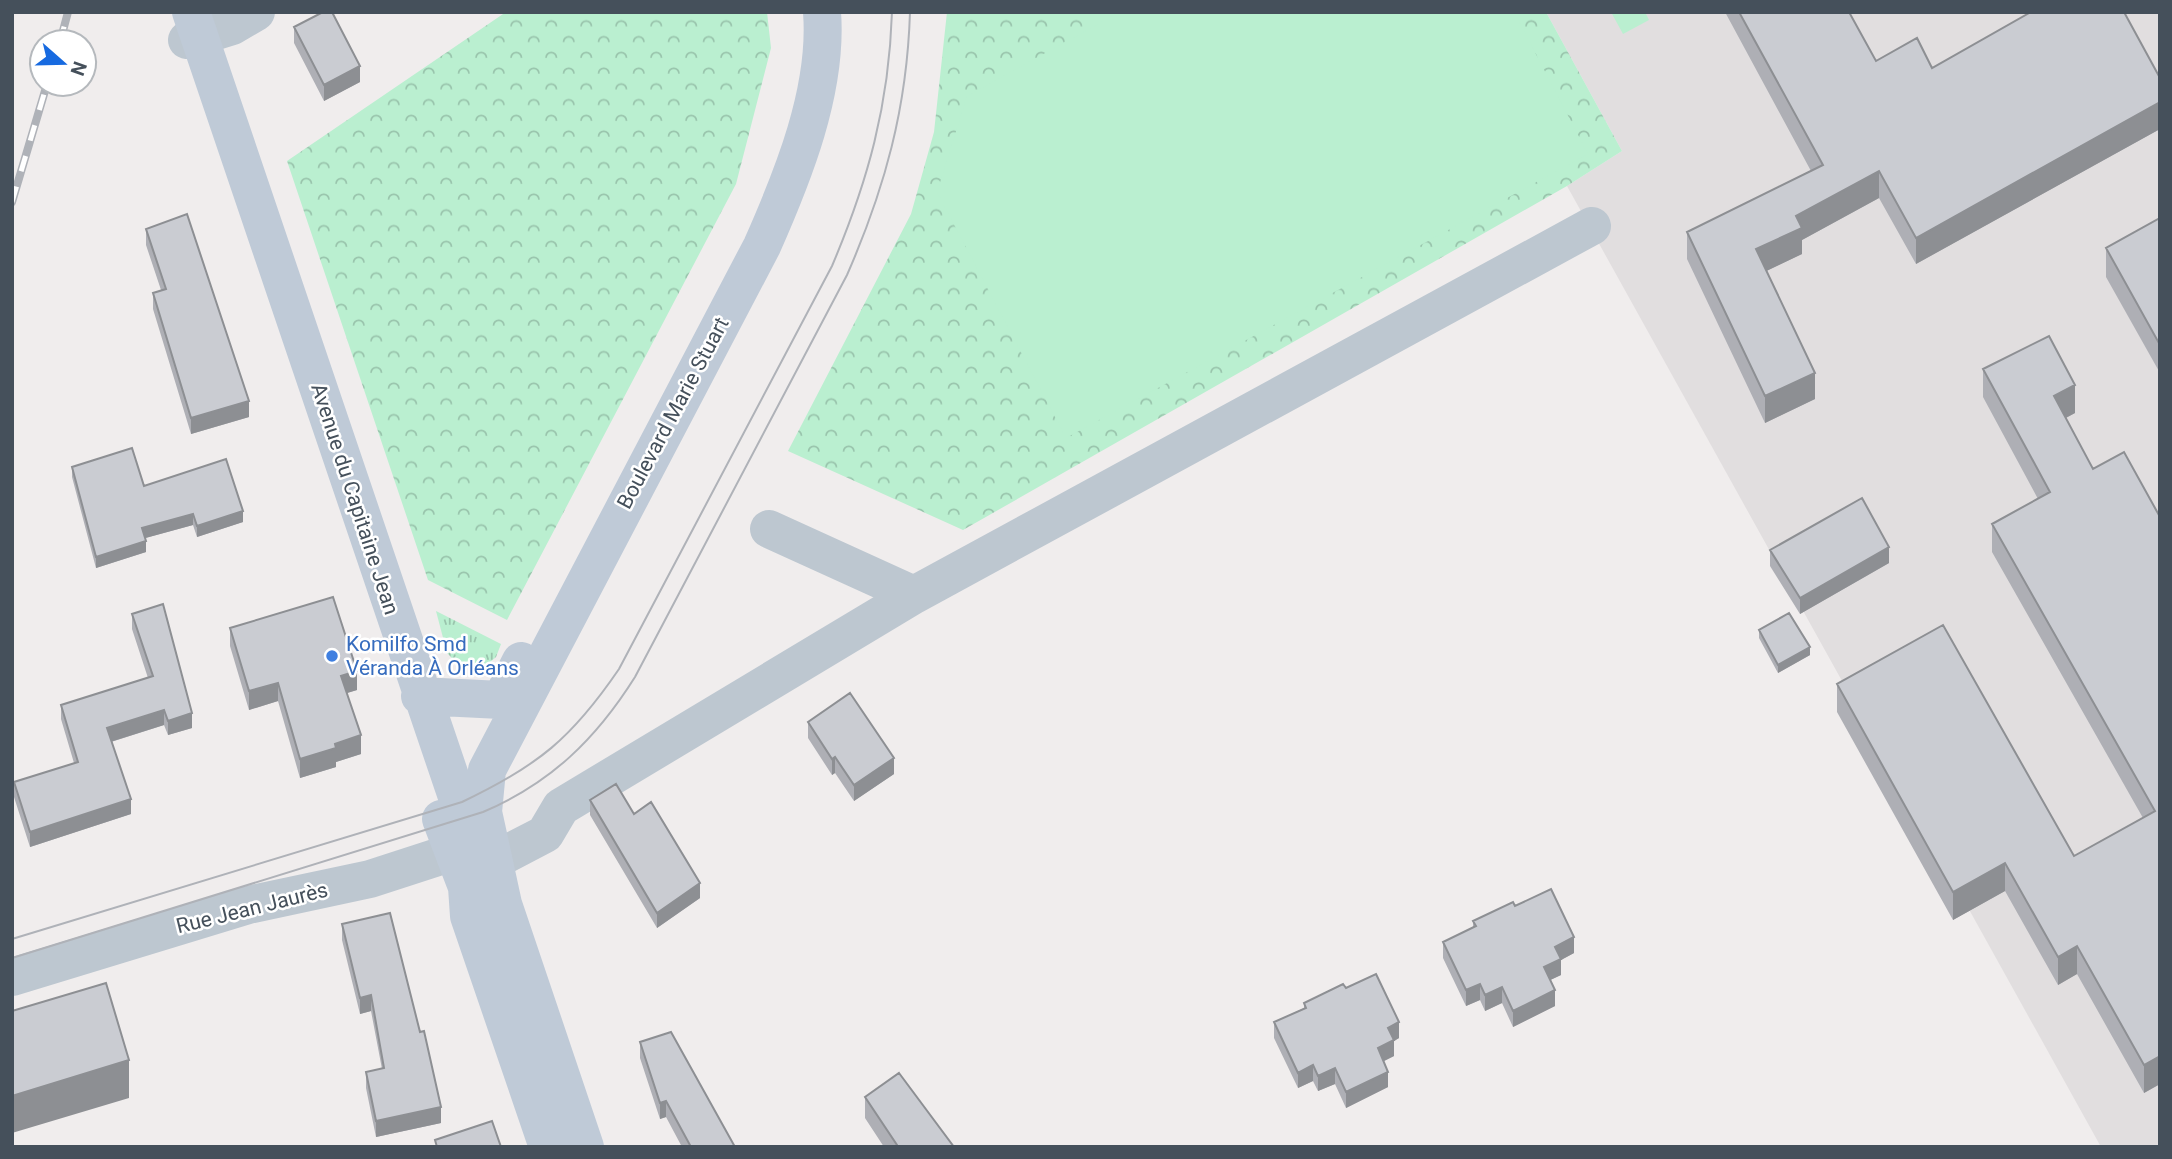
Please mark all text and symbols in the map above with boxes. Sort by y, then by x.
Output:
north arrow [28,28,98,98]
text: N [65,58,92,79]
street label: Boulevard Marie Stuart [612,313,734,513]
street label: Avenue du Capitaine Jean [306,380,404,618]
place label: Komilfo Smd Véranda À Orléans [346,632,519,680]
marker: Komilfo Smd Véranda À Orléans [324,648,340,664]
street label: Rue Jean Jaurès [174,878,330,938]

